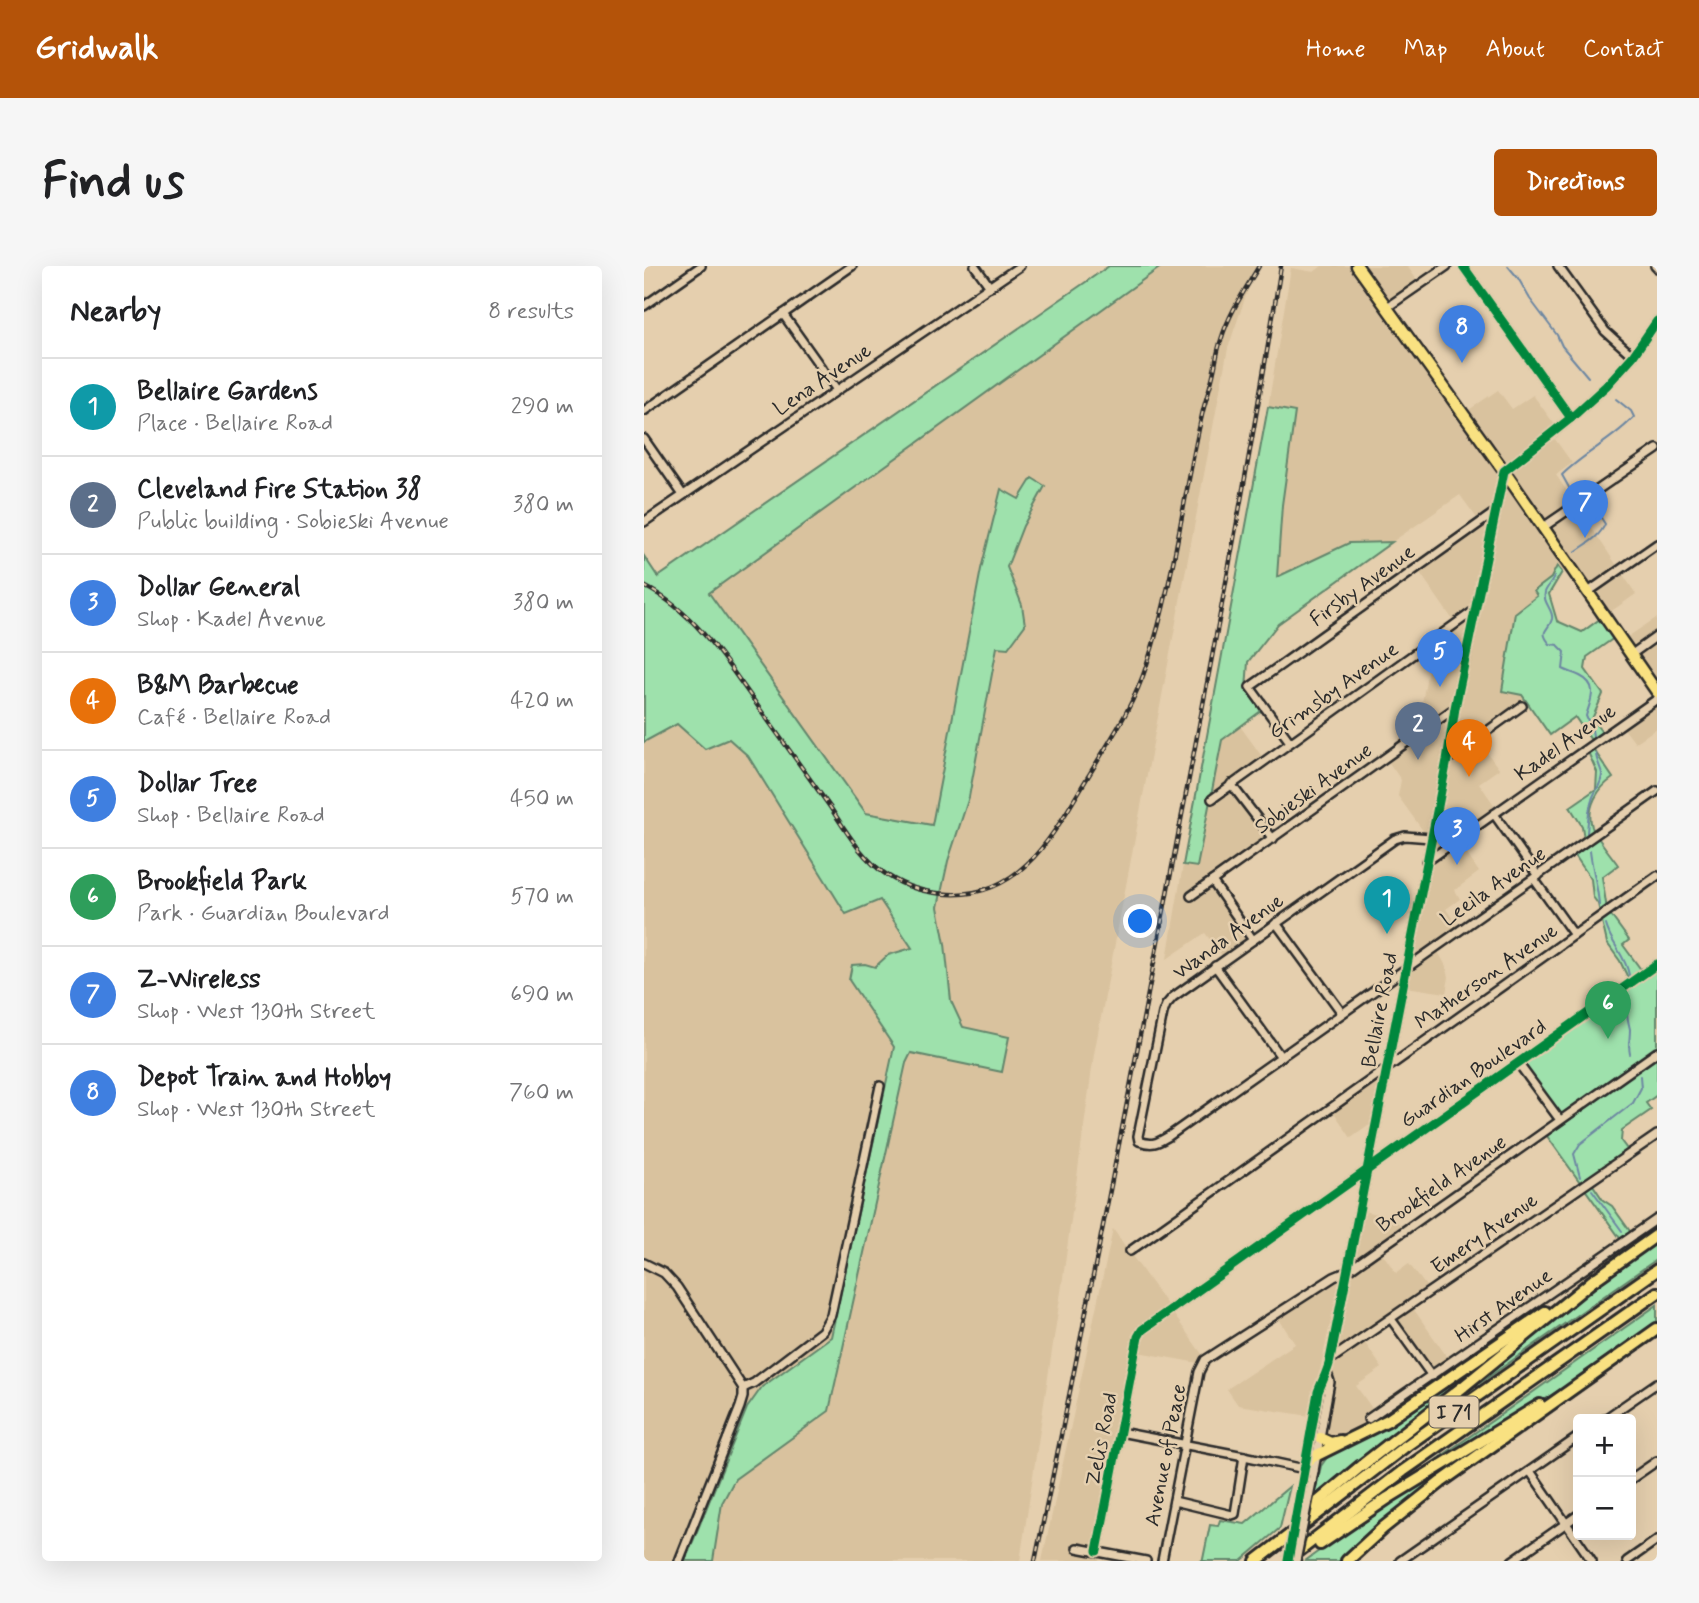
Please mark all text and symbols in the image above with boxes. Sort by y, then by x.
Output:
text: Gridwalk [35,27,159,71]
text: Home [1306,34,1366,65]
text: Map [1404,34,1448,65]
text: About [1486,34,1545,65]
text: Contact [1583,34,1664,65]
button: Directions [1494,149,1657,216]
text: Find us [42,150,185,215]
text: Nearby [70,292,161,331]
text: 8 results [488,297,574,327]
pin: 8 [1439,305,1485,363]
street label: Lena Avenue [768,337,877,423]
text: Bellaire Gardens [137,375,318,409]
text: 1 [88,392,98,422]
text: 290 m [511,392,574,422]
text: Place · Bellaire Road [137,409,333,439]
text: Cleveland Fire Station 38 [137,473,422,507]
pin: 7 [1562,480,1608,538]
text: 2 [87,490,99,520]
text: 380 m [513,490,574,520]
text: Public building · Sobieski Avenue [137,507,449,537]
street label: Firsby Avenue [1304,538,1421,634]
text: Dollar General [137,571,300,605]
text: 3 [88,588,98,618]
text: 380 m [513,588,574,618]
text: Shop · Kadel Avenue [137,605,326,635]
pin: 5 [1417,629,1463,687]
street label: Grimsby Avenue [1263,636,1404,746]
text: B&M Barbecue [137,669,299,703]
text: 4 [86,686,100,716]
text: 420 m [510,686,574,716]
street label: Kadel Avenue [1509,698,1622,788]
pin: 2 [1395,702,1441,760]
text: Café · Bellaire Road [137,703,331,733]
pin: 4 [1446,719,1492,777]
street label: Sobieski Avenue [1249,737,1378,841]
text: Dollar Tree [137,767,258,801]
text: 5 [86,784,100,814]
text: 450 m [510,784,574,814]
text: Shop · Bellaire Road [137,801,325,831]
pin: 3 [1434,807,1480,865]
street label: Leeila Avenue [1435,840,1552,933]
text: Brookfield Park [137,865,307,899]
pin: 1 [1364,876,1410,934]
text: 6 [87,882,99,912]
text: 570 m [510,882,574,912]
street label: Wanda Avenue [1167,887,1290,987]
text: Park · Guardian Boulevard [137,899,389,929]
your location [1123,904,1157,938]
street label: Matherson Avenue [1410,917,1564,1037]
street label: Bellaire Road [1355,950,1405,1070]
text: Z-Wireless [137,963,261,997]
text: 7 [86,980,100,1010]
text: 690 m [510,980,574,1010]
pin: 6 [1585,981,1631,1039]
text: Shop · West 130th Street [137,997,376,1027]
street label: Guardian Boulevard [1395,1013,1552,1135]
text: Depot Train and Hobby [137,1061,391,1095]
text: 8 [87,1078,99,1108]
text: 760 m [509,1078,574,1108]
text: Shop · West 130th Street [137,1095,376,1125]
street label: Brookfield Avenue [1371,1128,1512,1239]
street label: Emery Avenue [1425,1186,1544,1281]
street label: Hirst Avenue [1449,1262,1558,1350]
street label: Avenue of Peace [1138,1382,1193,1529]
street label: Zelis Road [1079,1390,1125,1488]
road number: I 71 [1430,1396,1478,1428]
map controls [1573,1414,1636,1540]
button: + [1573,1414,1636,1477]
button: − [1573,1477,1636,1540]

